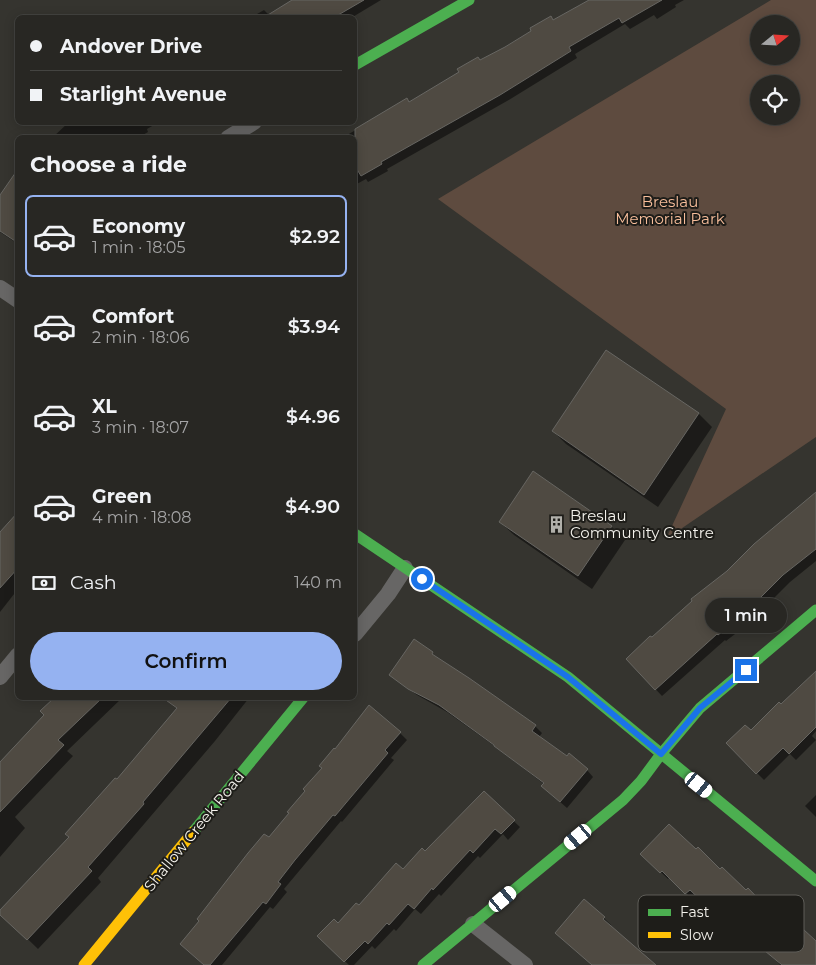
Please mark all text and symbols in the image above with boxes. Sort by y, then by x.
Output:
north arrow [750,15,800,65]
map controls [750,15,800,125]
text: Andover Drive [60,35,202,58]
button: locate [750,75,800,125]
text: Starlight Avenue [60,83,227,106]
text: Choose a ride [30,151,187,178]
park label: Breslau Memorial Park [615,192,725,228]
icon: car [32,214,77,259]
text: Economy [92,215,185,238]
text: $2.92 [289,225,340,248]
text: 1 min · 18:05 [92,238,186,257]
icon: car [32,304,77,349]
text: Comfort [92,305,174,328]
text: $3.94 [288,315,340,338]
text: 2 min · 18:06 [92,328,190,347]
icon: car [32,394,77,439]
text: XL [92,395,117,418]
text: $4.96 [286,405,340,428]
text: 3 min · 18:07 [92,418,189,437]
icon: car [32,484,77,529]
text: Green [92,485,152,508]
text: $4.90 [285,495,340,518]
place label: Breslau Community Centre [570,506,714,542]
text: 4 min · 18:08 [92,508,191,527]
building icon: Breslau Community Centre [546,514,566,534]
route start [411,568,433,590]
icon: cash [30,569,58,597]
text: Cash [70,571,117,594]
text: 140 m [294,573,342,592]
callout: 1 min [705,598,787,632]
text: 1 min [725,606,767,625]
button: Confirm [30,632,342,690]
route end [735,659,757,681]
street label: Shallow Creek Road [140,767,248,895]
car [682,770,715,800]
car [561,822,594,852]
car [486,884,519,914]
legend [638,895,804,952]
text: Fast [680,903,710,921]
text: Slow [680,926,714,944]

